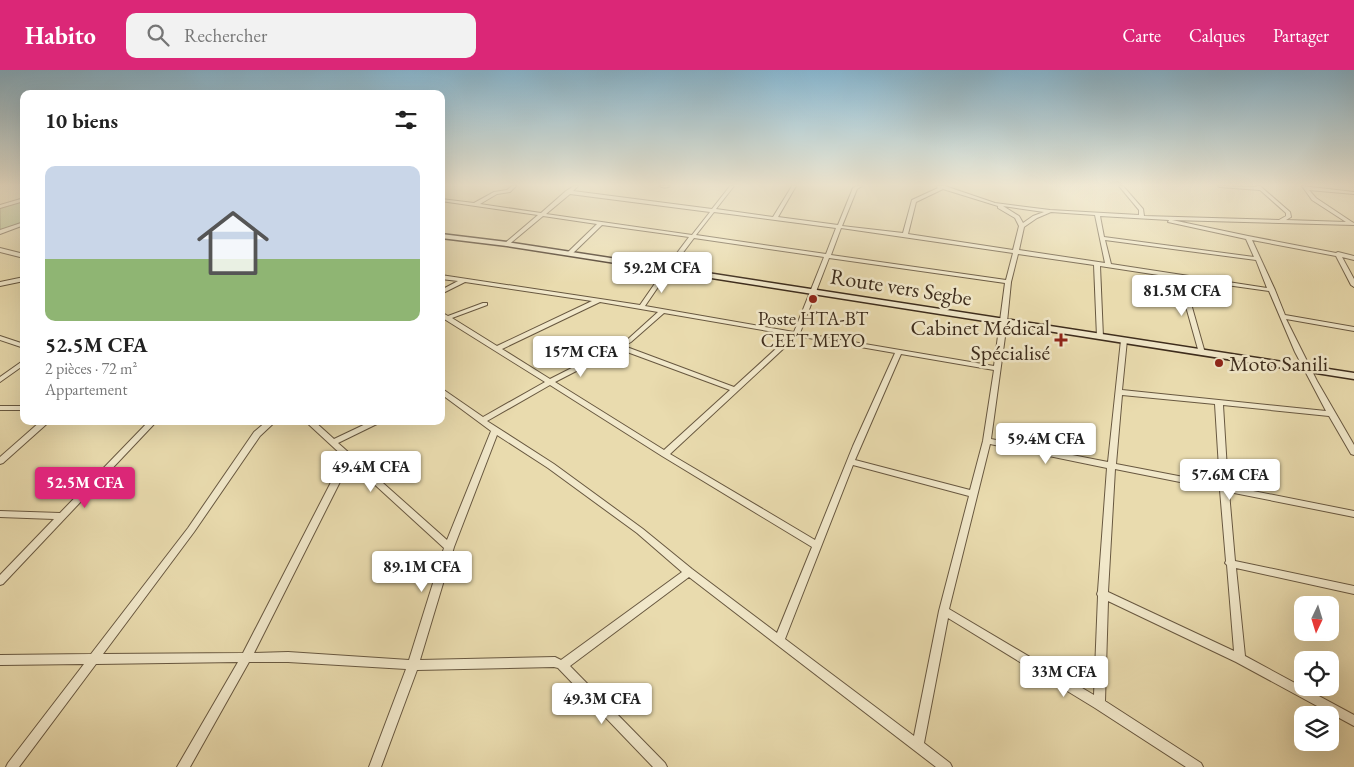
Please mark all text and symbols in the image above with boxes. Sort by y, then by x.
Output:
search box [126,13,476,58]
text: Habito [25,20,96,51]
icon: search [144,21,172,49]
text: Rechercher [184,23,267,48]
text: Carte [1122,24,1161,47]
text: Calques [1189,24,1245,47]
text: Partager [1273,24,1329,47]
icon: filters [392,106,420,134]
text: 10 biens [45,107,118,134]
icon: home [188,198,278,288]
pin: 59.2M CFA [605,252,719,294]
text: 59.2M CFA [623,257,701,278]
street label: Route vers Segbe [828,262,974,313]
pin: 81.5M CFA [1125,274,1239,317]
text: 81.5M CFA [1143,280,1221,301]
marker: Poste HTA-BT CEET MEYO [807,293,819,305]
place label: Poste HTA-BT CEET MEYO [758,306,869,353]
place label: Cabinet Médical Spécialisé [910,313,1050,367]
text: 52.5M CFA [45,331,148,358]
marker: Cabinet Médical Spécialisé [1054,333,1068,347]
pin: 157M CFA [529,336,633,378]
text: 157M CFA [544,341,618,362]
place label: Moto Sanili [1229,349,1328,378]
marker: Moto Sanili [1213,357,1225,369]
text: 2 pièces · 72 m² [45,358,137,379]
text: Appartement [45,379,128,400]
pin: 59.4M CFA [989,422,1103,465]
text: 59.4M CFA [1007,428,1085,449]
pin: 49.4M CFA [314,450,428,493]
text: 49.4M CFA [332,456,410,477]
pin: 57.6M CFA [1173,458,1287,501]
text: 57.6M CFA [1191,464,1269,485]
pin: 52.5M CFA [28,466,142,509]
text: 52.5M CFA [46,472,124,493]
pin: 89.1M CFA [365,550,479,593]
text: 89.1M CFA [383,556,461,577]
north arrow [1294,596,1339,641]
map controls [1294,596,1339,751]
button: locate [1294,651,1339,696]
pin: 33M CFA [1018,656,1110,698]
text: 33M CFA [1031,661,1097,682]
pin: 49.3M CFA [545,682,659,725]
text: 49.3M CFA [563,688,641,709]
button: layers [1294,706,1339,751]

